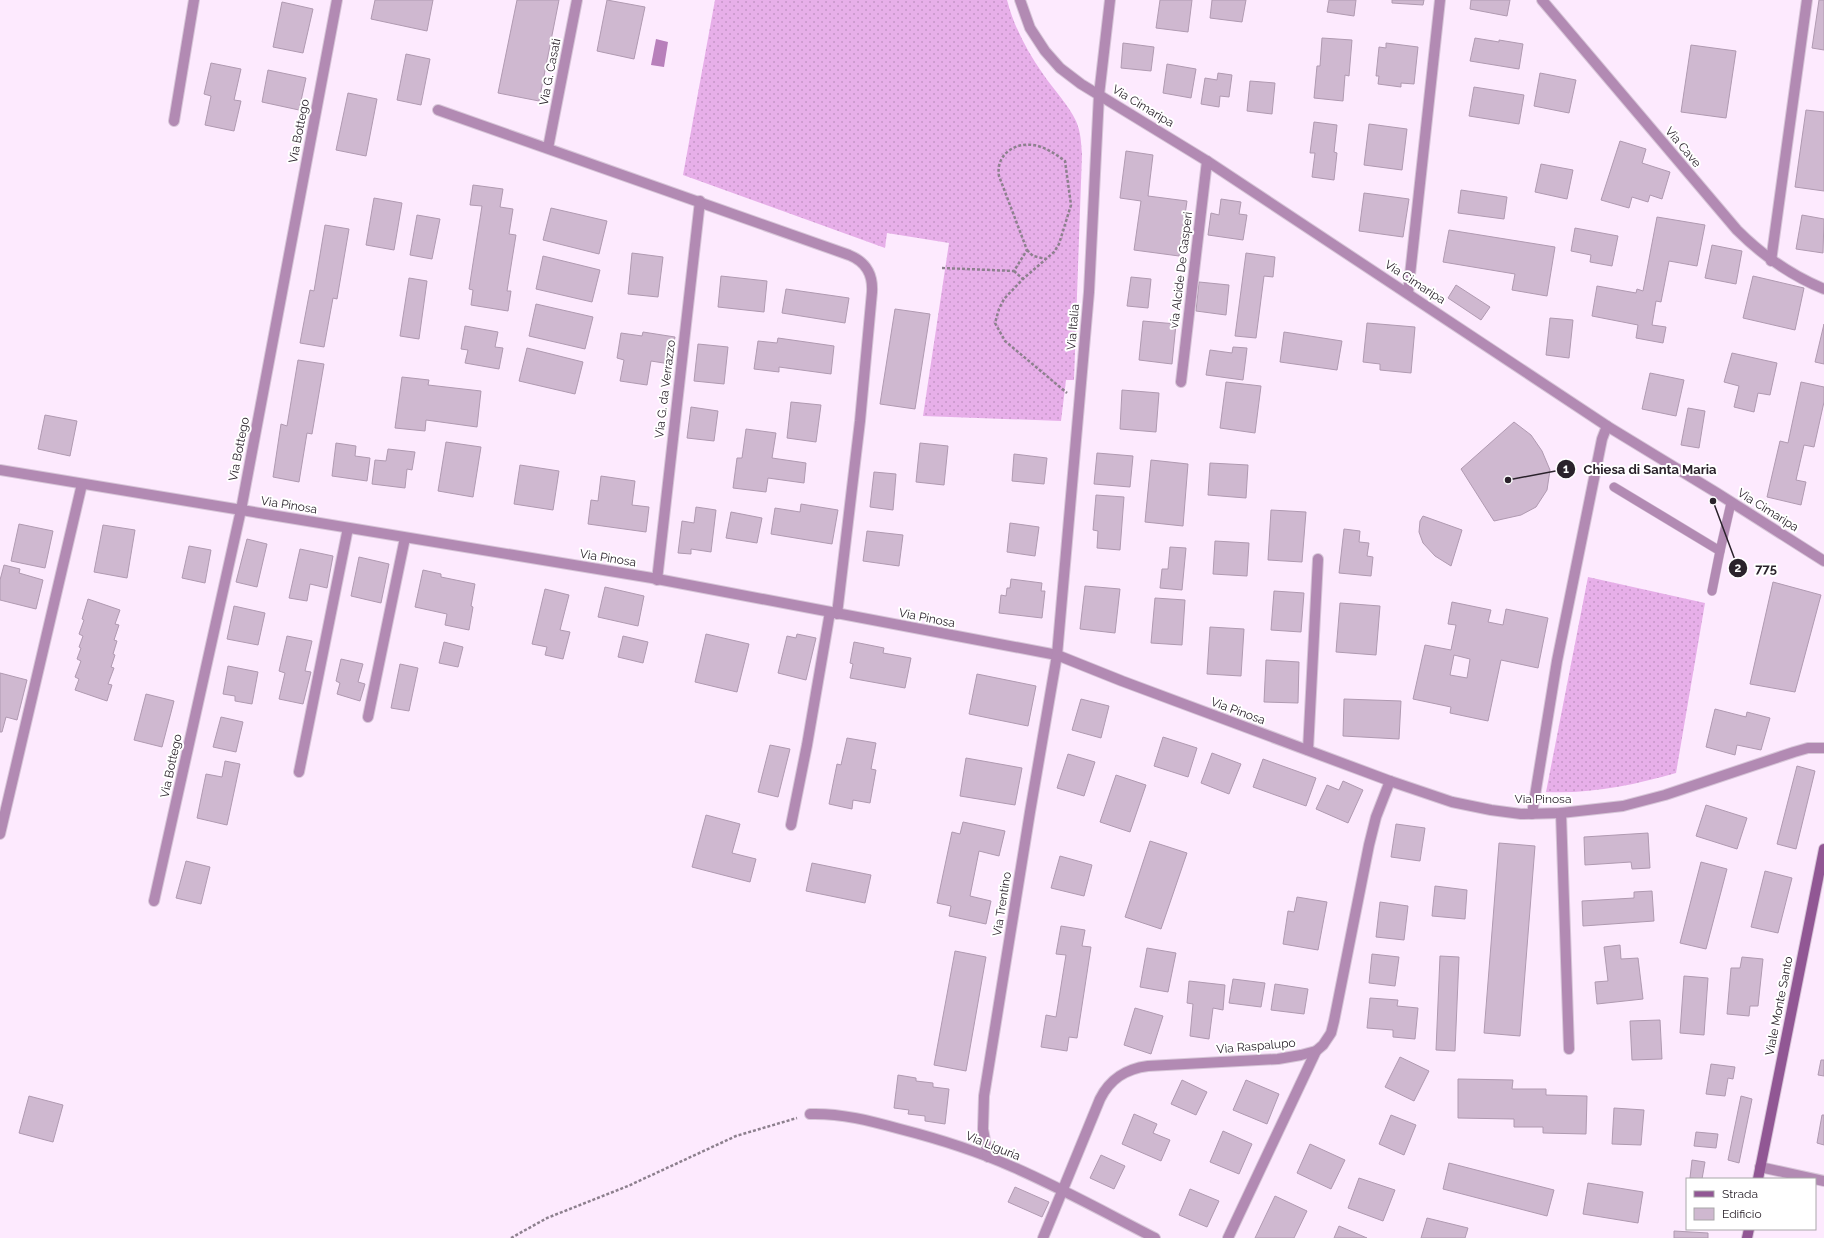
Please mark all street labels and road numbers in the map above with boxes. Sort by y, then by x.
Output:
street label: Via G. Casati [537,37,563,107]
street label: Via Cimaripa [1110,82,1176,130]
street label: Via Bottego [286,98,312,164]
street label: Via Cave [1662,124,1704,170]
street label: via Alcide De Gasperi [1167,211,1195,329]
street label: Via Cimaripa [1382,257,1448,307]
street label: Via Italia [1064,303,1082,351]
street label: Via G. da Verrazzo [652,339,678,439]
street label: Via Bottego [226,416,252,482]
street label: Via Cimaripa [1735,486,1801,534]
street label: Via Pinosa [260,494,318,516]
street label: Via Pinosa [579,547,637,569]
street label: Via Pinosa [898,606,956,630]
street label: Via Pinosa [1209,695,1267,727]
street label: Via Bottego [157,733,185,799]
street label: Via Pinosa [1515,792,1571,806]
street label: Via Trentino [990,871,1014,937]
street label: Viale Monte Santo [1762,955,1796,1057]
street label: Via Raspalupo [1216,1036,1296,1056]
street label: Via Liguria [964,1129,1022,1163]

